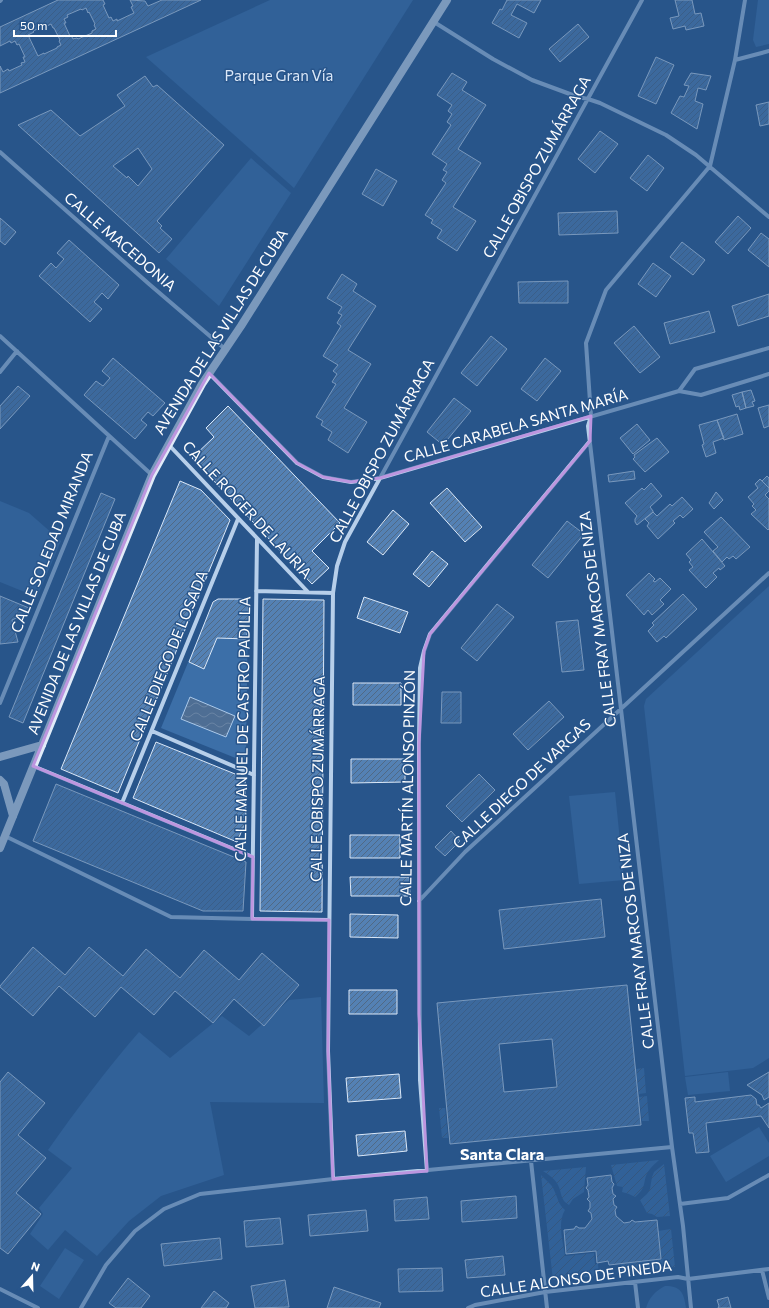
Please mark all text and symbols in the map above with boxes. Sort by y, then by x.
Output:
scale bar [14,12,116,38]
text: 50 m [20,18,48,32]
park label: Parque Gran Vía [225,66,333,84]
street label: CALLE OBISPO ZUMÁRRAGA [477,72,594,261]
street label: CALLE MACEDONIA [61,188,180,295]
street label: AVENIDA DE LAS VILLAS DE CUBA [149,225,291,438]
street label: CALLE OBISPO ZUMÁRRAGA [324,355,437,546]
street label: CALLE CARABELA SANTA MARÍA [401,383,630,466]
street label: CALLE ROGER DE LAURIA [179,437,316,582]
street label: CALLE SOLEDAD MIRANDA [6,448,96,635]
street label: AVENIDA DE LAS VILLAS DE CUBA [23,508,129,737]
street label: CALLE FRAY MARCOS DE NIZA [575,510,619,728]
street label: CALLE DIEGO DE LOSADA [125,567,211,744]
street label: CALLE MANUEL DE CASTRO PADILLA [231,596,253,862]
street label: CALLE MARTÍN ALONSO PINZÓN [395,670,418,906]
street label: CALLE OBISPO ZUMÁRRAGA [305,676,328,882]
street label: CALLE DIEGO DE VARGAS [449,714,594,852]
street label: CALLE FRAY MARCOS DE NIZA [613,832,657,1050]
district label: Santa Clara [460,1144,544,1163]
north arrow [12,1256,52,1296]
street label: CALLE ALONSO DE PINEDA [479,1256,673,1300]
text: N [29,1259,42,1274]

